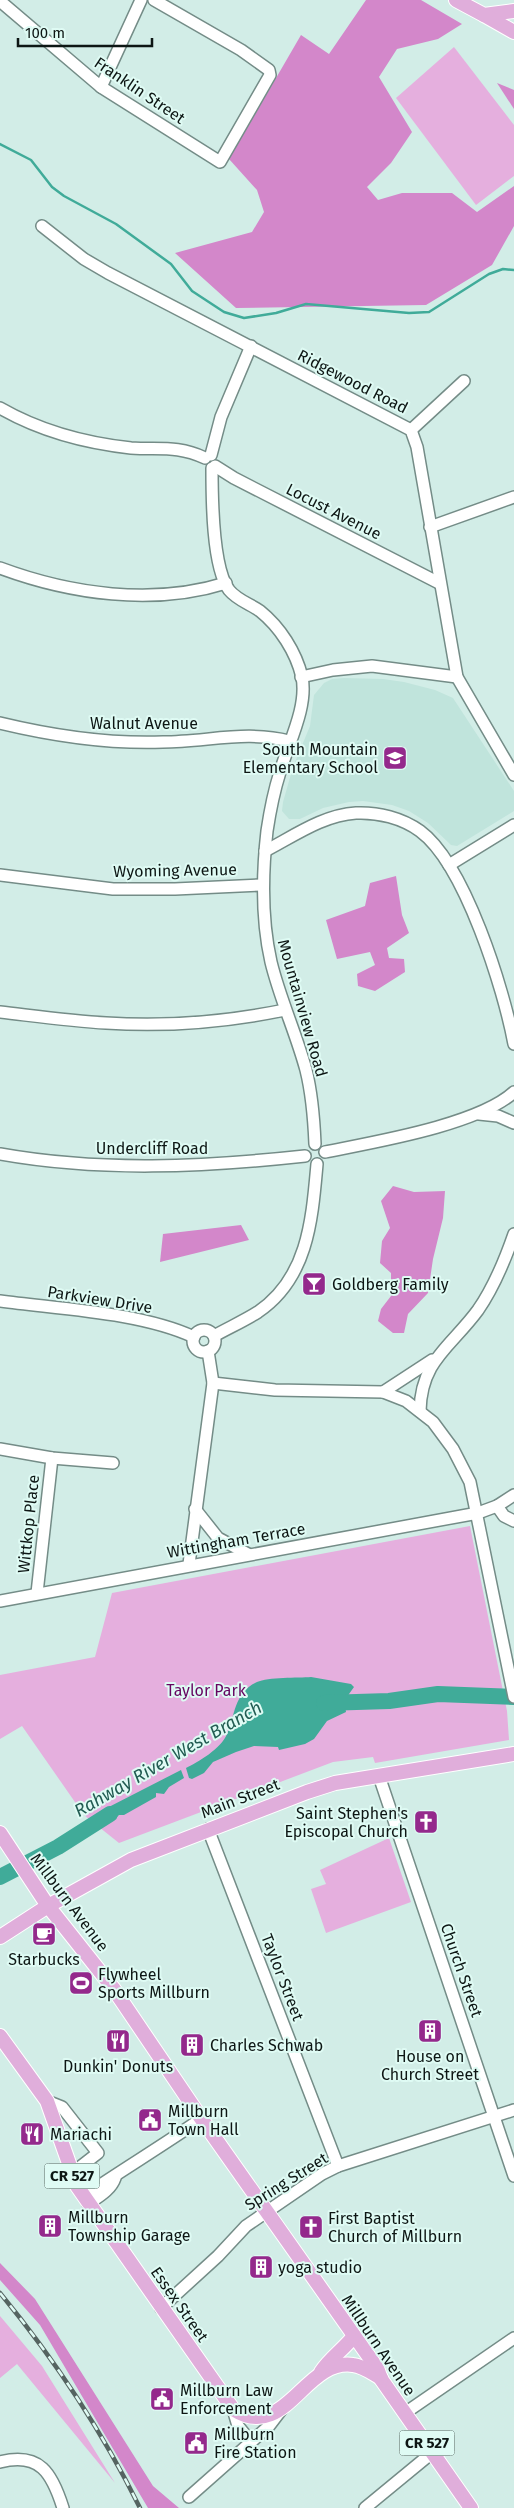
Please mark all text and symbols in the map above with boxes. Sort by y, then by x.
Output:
scale bar [18,15,151,47]
text: 100 m [25,24,65,42]
street label: Franklin Street [91,53,189,128]
street label: Ridgewood Road [294,345,411,417]
street label: Locust Avenue [283,479,385,544]
street label: Walnut Avenue [90,714,198,733]
place label: South Mountain Elementary School [243,740,378,777]
school or university icon: South Mountain Elementary School [382,745,408,771]
street label: Wyoming Avenue [113,860,237,881]
street label: Mountainview Road [274,937,331,1079]
street label: Undercliff Road [96,1139,208,1158]
bar icon: Goldberg Family [301,1271,327,1297]
place label: Goldberg Family [332,1275,449,1294]
street label: Parkview Drive [46,1282,154,1317]
street label: Wittkop Place [14,1474,43,1574]
street label: Wittingham Terrace [165,1519,307,1562]
park label: Taylor Park [166,1681,247,1700]
water label: Rahway River West Branch [70,1696,266,1822]
street label: Main Street [198,1775,282,1822]
place label: Saint Stephen's Episcopal Church [284,1804,408,1841]
church icon: Saint Stephen's Episcopal Church [413,1809,439,1835]
street label: Millburn Avenue [26,1849,113,1955]
cafe icon: Starbucks [31,1921,57,1947]
street label: Church Street [437,1921,487,2020]
street label: Taylor Street [257,1931,308,2024]
place label: Starbucks [8,1950,80,1969]
place label: Flywheel Sports Millburn [98,1965,210,2002]
sports icon: Flywheel Sports Millburn [68,1970,94,1996]
building icon: House on Church Street [417,2018,443,2044]
restaurant icon: Dunkin' Donuts [105,2028,131,2054]
building icon: Charles Schwab [179,2032,205,2058]
place label: Charles Schwab [210,2036,323,2055]
place label: House on Church Street [381,2047,479,2084]
place label: Dunkin' Donuts [63,2057,173,2076]
place label: Millburn Town Hall [168,2102,239,2139]
public building icon: Millburn Town Hall [137,2107,163,2133]
restaurant icon: Mariachi [19,2121,45,2147]
place label: Mariachi [50,2125,112,2144]
street label: Spring Street [241,2148,331,2214]
road number: CR 527 [44,2164,100,2188]
place label: Millburn Township Garage [68,2208,190,2245]
place label: First Baptist Church of Millburn [328,2209,462,2246]
building icon: Millburn Township Garage [37,2213,63,2239]
church icon: First Baptist Church of Millburn [298,2214,324,2240]
building icon: yoga studio [248,2254,274,2280]
place label: yoga studio [278,2258,362,2277]
street label: Essex Street [147,2263,213,2346]
street label: Millburn Avenue [338,2291,419,2400]
place label: Millburn Law Enforcement [180,2381,273,2418]
public building icon: Millburn Law Enforcement [149,2386,175,2412]
place label: Millburn Fire Station [214,2425,297,2462]
public building icon: Millburn Fire Station [183,2430,209,2456]
road number: CR 527 [400,2430,454,2456]

